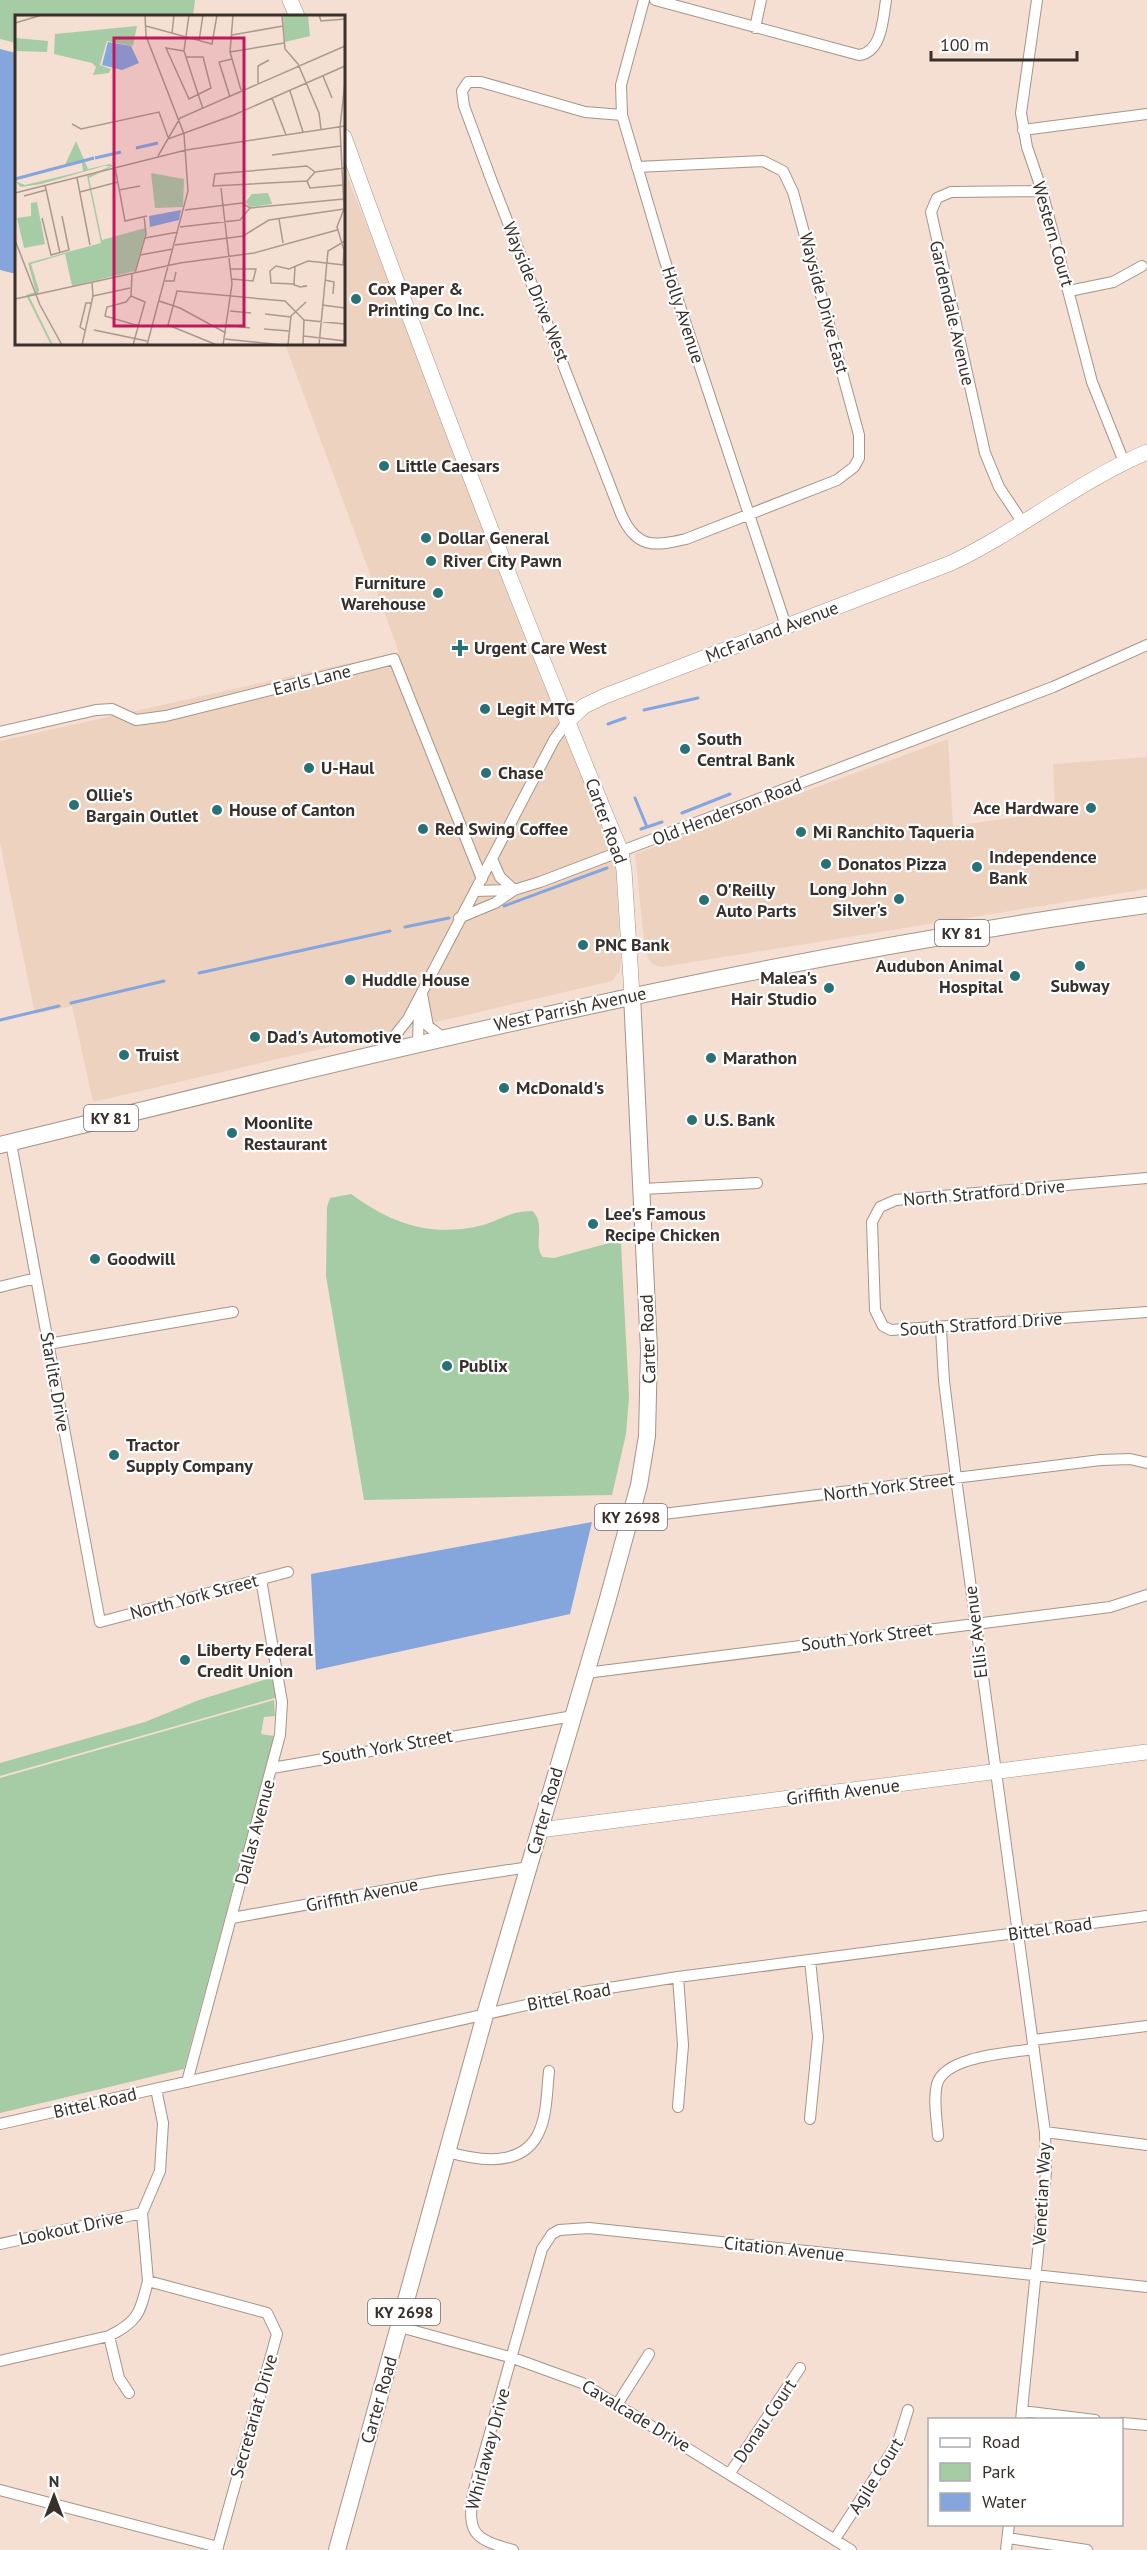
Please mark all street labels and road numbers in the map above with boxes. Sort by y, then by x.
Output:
street label: Western Court [1027,179,1079,289]
street label: Wayside Drive West [498,218,575,365]
street label: Wayside Drive East [795,230,854,376]
street label: Gardendale Avenue [925,238,980,388]
street label: Holly Avenue [657,264,710,366]
street label: McFarland Avenue [702,596,842,668]
street label: Earls Lane [271,659,353,700]
street label: Old Henderson Road [649,772,805,851]
street label: Carter Road [580,775,633,867]
road number: KY 81 [935,920,989,946]
street label: West Parrish Avenue [492,981,648,1036]
road number: KY 81 [84,1105,138,1131]
street label: North Stratford Drive [902,1174,1066,1211]
street label: Carter Road [634,1294,661,1384]
street label: South Stratford Drive [899,1306,1063,1341]
street label: Starlite Drive [35,1330,76,1434]
street label: North York Street [822,1467,956,1506]
road number: KY 2698 [595,1504,667,1530]
street label: North York Street [127,1568,260,1625]
street label: Ellis Avenue [958,1584,993,1680]
street label: South York Street [800,1617,934,1656]
street label: South York Street [320,1724,454,1769]
street label: Carter Road [521,1765,568,1857]
street label: Griffith Avenue [785,1773,901,1810]
street label: Dallas Avenue [229,1777,280,1887]
street label: Griffith Avenue [304,1872,420,1917]
street label: Bittel Road [1006,1911,1093,1946]
street label: Bittel Road [525,1977,613,2016]
street label: Bittel Road [51,2082,139,2123]
street label: Venetian Way [1027,2141,1056,2247]
street label: Lookout Drive [16,2205,125,2250]
street label: Citation Avenue [723,2231,845,2266]
road number: KY 2698 [368,2299,440,2325]
street label: Secretariat Drive [225,2351,282,2481]
street label: Carter Road [355,2354,402,2446]
street label: Cavalcade Drive [578,2374,695,2457]
street label: Donau Court [728,2374,801,2467]
street label: Whirlaway Drive [460,2386,515,2512]
street label: Agile Court [843,2433,908,2518]

